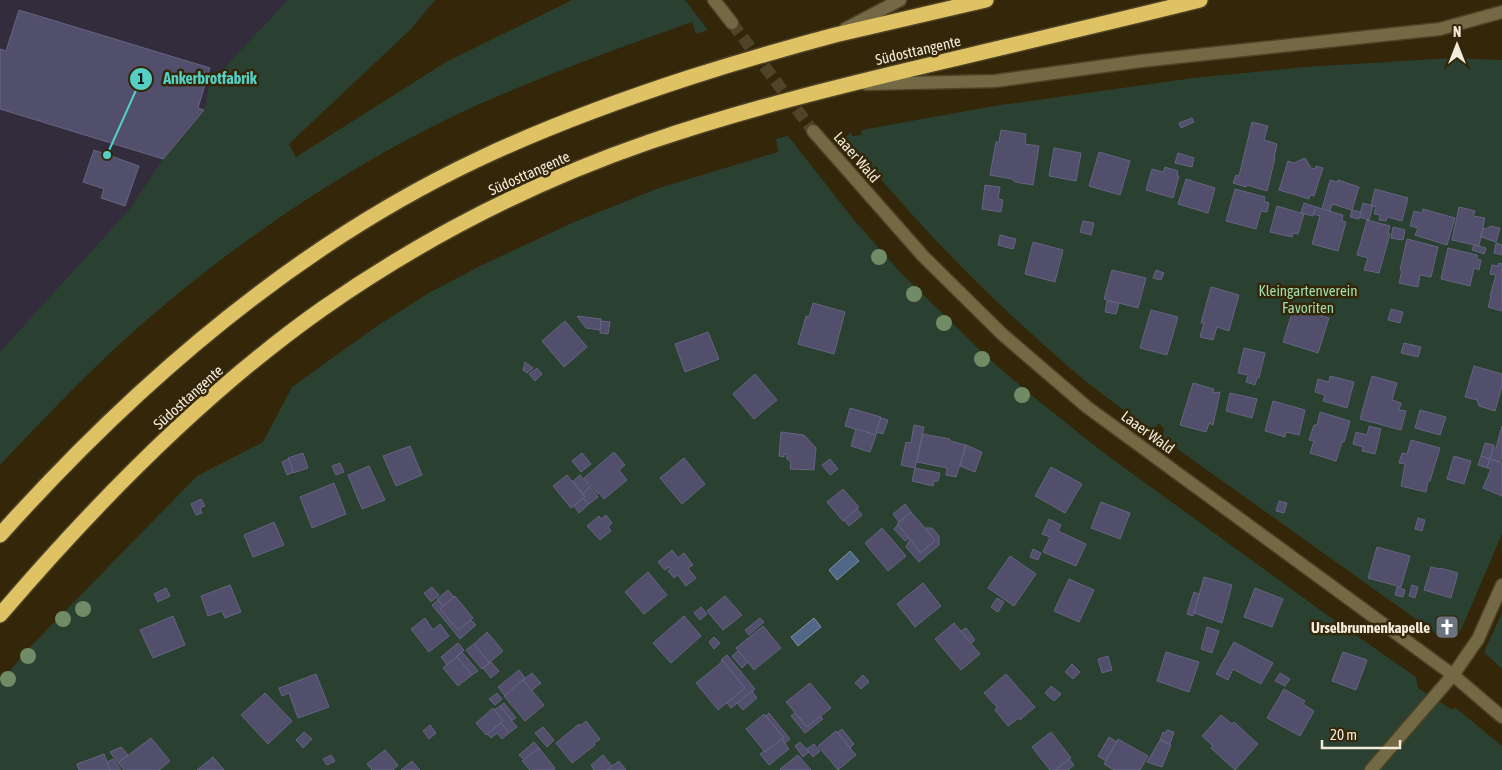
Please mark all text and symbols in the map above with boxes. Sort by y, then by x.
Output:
north arrow [1432,20,1482,70]
text: N [1453,24,1461,40]
street label: Südosttangente [874,32,963,68]
callout: Ankerbrotfabrik [128,63,267,94]
text: Ankerbrotfabrik [162,69,258,87]
text: 1 [137,70,145,87]
street label: Laaer Wald [830,128,884,186]
street label: Südosttangente [486,147,572,198]
park label: Kleingartenverein Favoriten [1258,282,1358,316]
street label: Südosttangente [150,361,226,432]
street label: Laaer Wald [1118,407,1178,457]
church icon: Urselbrunnenkapelle [1434,614,1460,640]
place label: Urselbrunnenkapelle [1311,619,1430,636]
scale bar [1322,718,1400,750]
text: 20 m [1330,726,1357,743]

